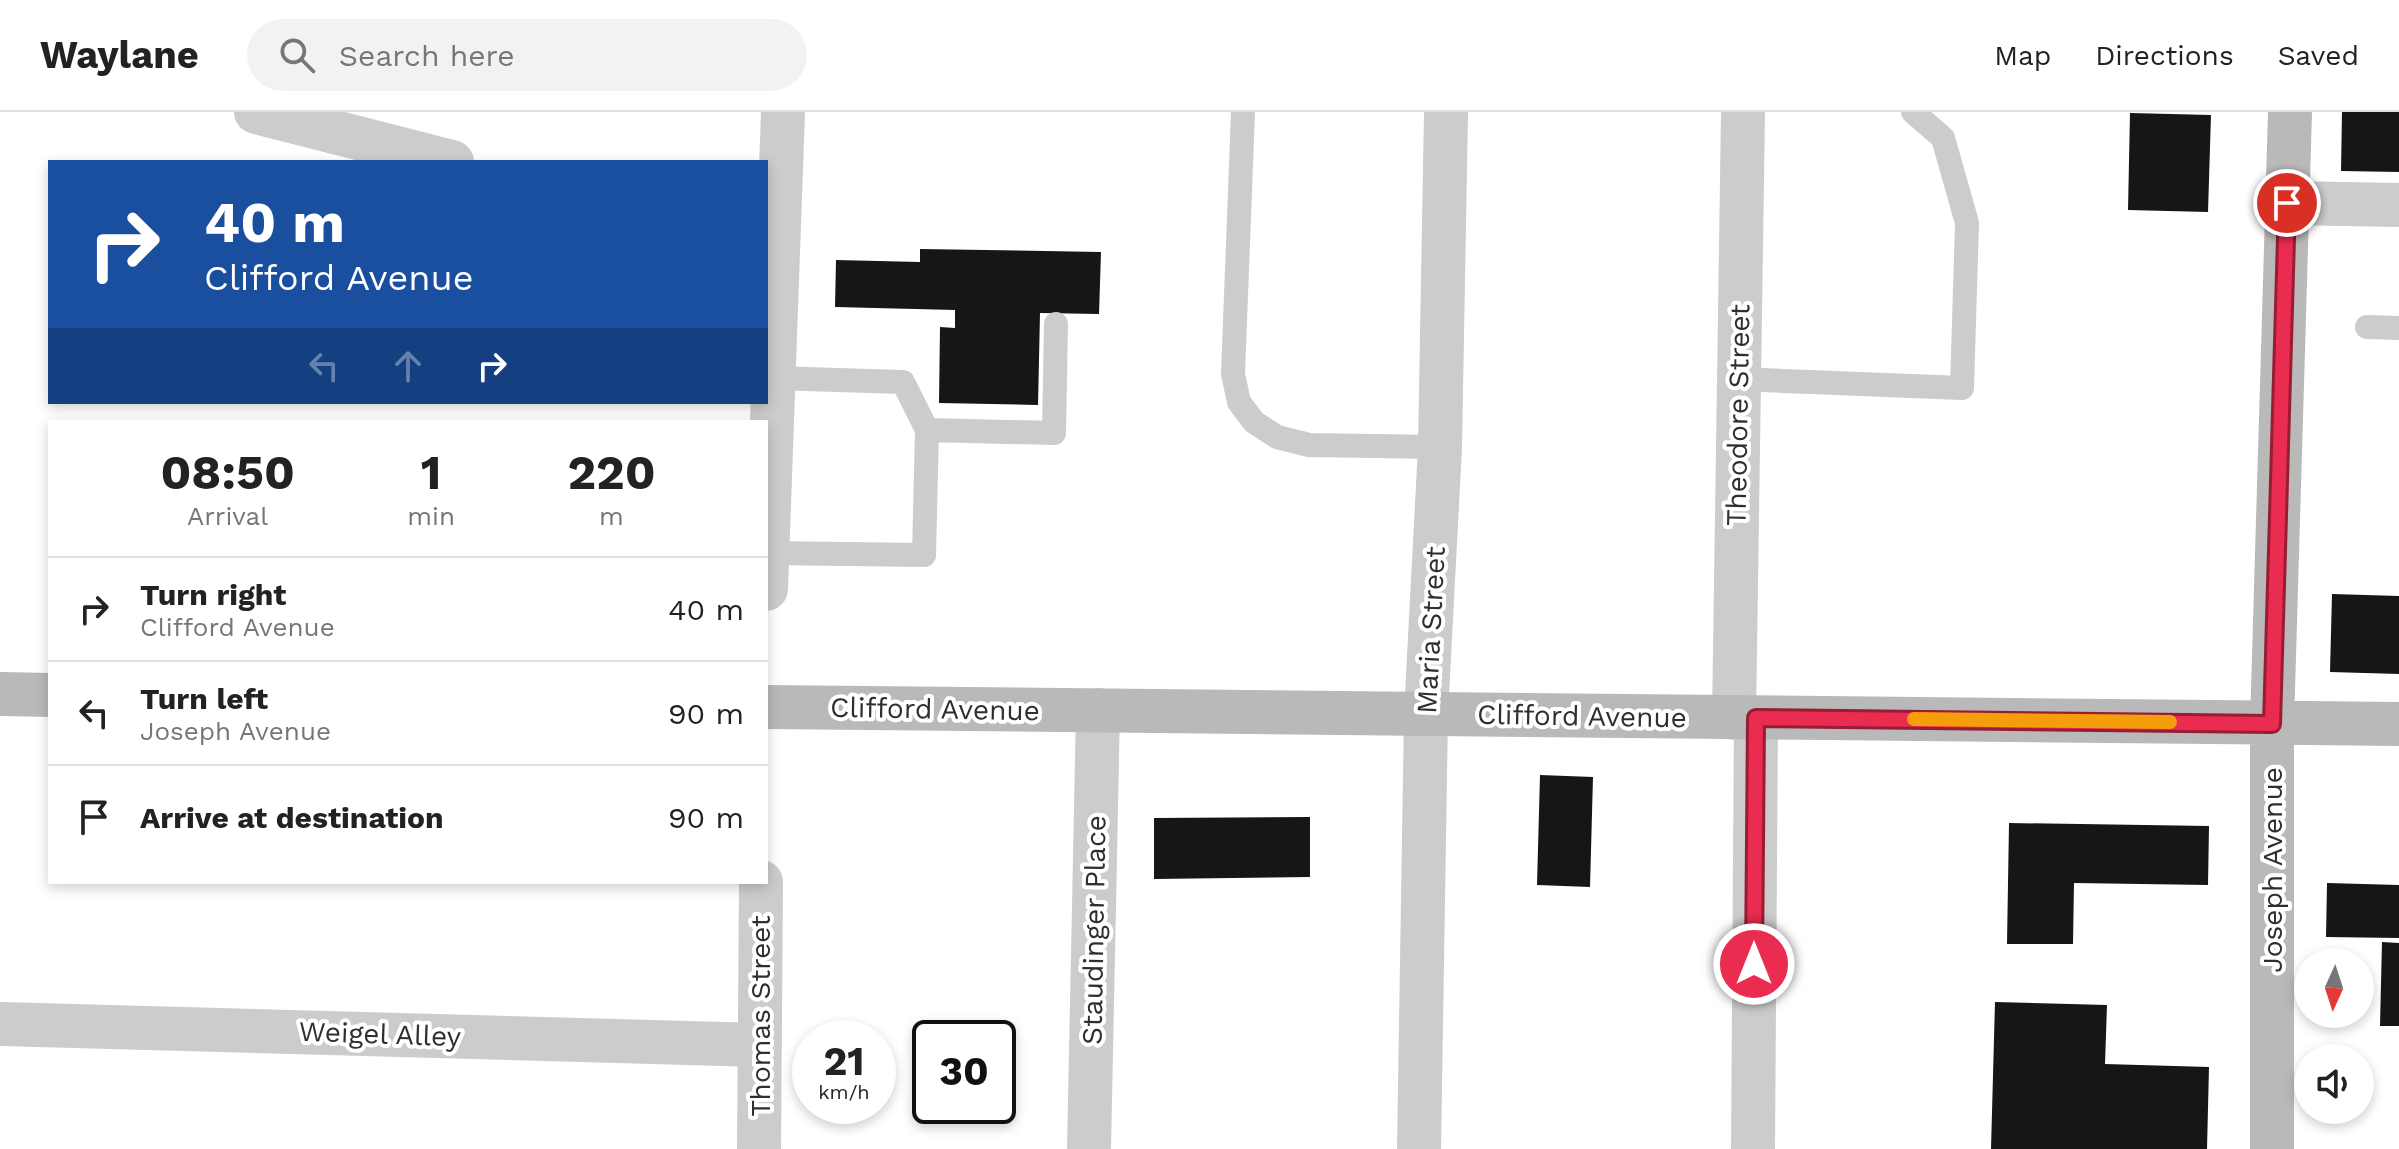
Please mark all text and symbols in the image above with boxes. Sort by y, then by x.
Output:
search box [247,19,807,91]
text: Waylane [40,33,199,77]
icon: search [275,33,319,77]
text: Search here [339,38,515,73]
text: Map [1994,39,2051,72]
text: Directions [2095,39,2234,72]
text: Saved [2278,39,2359,72]
pin [2253,169,2321,237]
icon: arrive [2265,181,2309,225]
text: 40 m [204,190,345,256]
icon: right [72,192,176,296]
text: Clifford Avenue [204,257,474,299]
street label: Theodore Street [1720,303,1756,526]
icon: left [302,344,346,388]
icon: ahead [386,344,430,388]
icon: right [470,344,514,388]
text: 08:50 [160,444,295,501]
text: 1 [421,444,441,501]
text: 220 [567,444,656,501]
text: Arrival [187,501,268,531]
text: min [407,501,455,531]
text: m [599,501,624,531]
street label: Maria Street [1410,545,1452,714]
text: Turn right [140,577,286,612]
icon: right [72,587,116,631]
text: 40 m [668,592,744,627]
text: Clifford Avenue [140,612,335,642]
text: Turn left [140,681,268,716]
icon: left [72,691,116,735]
street label: Clifford Avenue [830,691,1040,727]
text: 90 m [668,696,744,731]
street label: Clifford Avenue [1477,698,1687,734]
text: Joseph Avenue [140,716,331,746]
street label: Joseph Avenue [2256,767,2289,973]
icon: arrive [72,795,116,839]
text: Arrive at destination [140,800,444,835]
text: 90 m [668,800,744,835]
street label: Staudinger Place [1075,815,1113,1045]
street label: Thomas Street [744,915,777,1117]
position arrow [1712,922,1796,1006]
north arrow [2294,948,2374,1028]
map controls [2294,948,2374,1124]
street label: Weigel Alley [298,1015,462,1053]
speed limit sign: 30 [912,1020,1016,1124]
text: 21 [823,1038,865,1085]
button: sound [2294,1044,2374,1124]
text: km/h [818,1080,870,1104]

